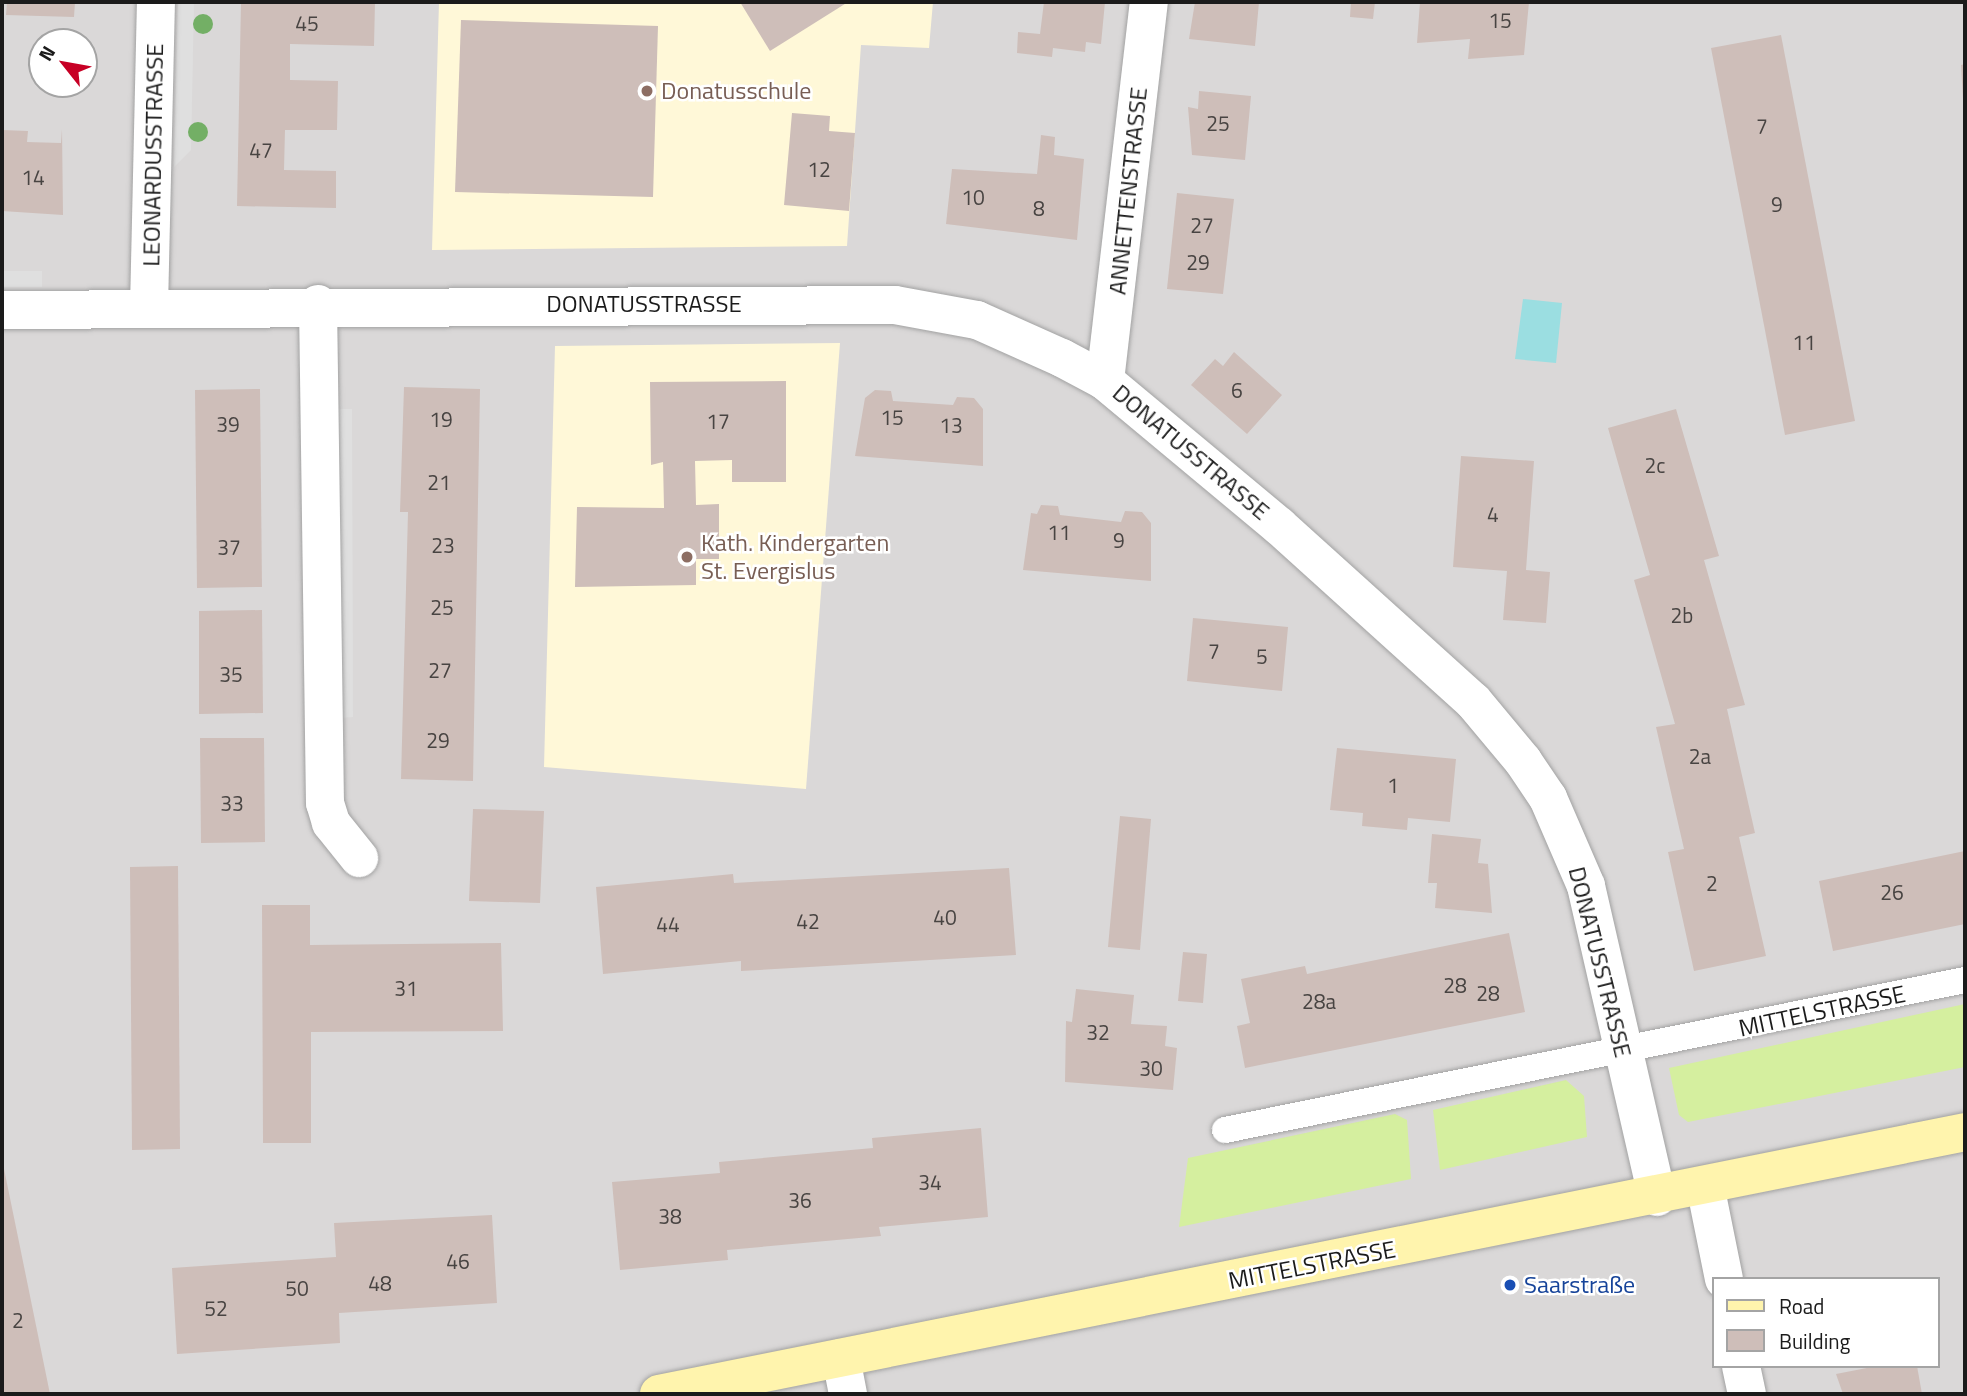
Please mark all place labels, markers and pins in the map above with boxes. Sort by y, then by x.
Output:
place label: Donatusschule [661,77,811,105]
marker: Donatusschule [639,83,655,99]
place label: Kath. Kindergarten St. Evergislus [701,529,889,585]
marker: Kath. Kindergarten St. Evergislus [679,549,695,565]
place label: Saarstraße [1524,1271,1635,1299]
marker: Saarstraße [1502,1277,1518,1293]

